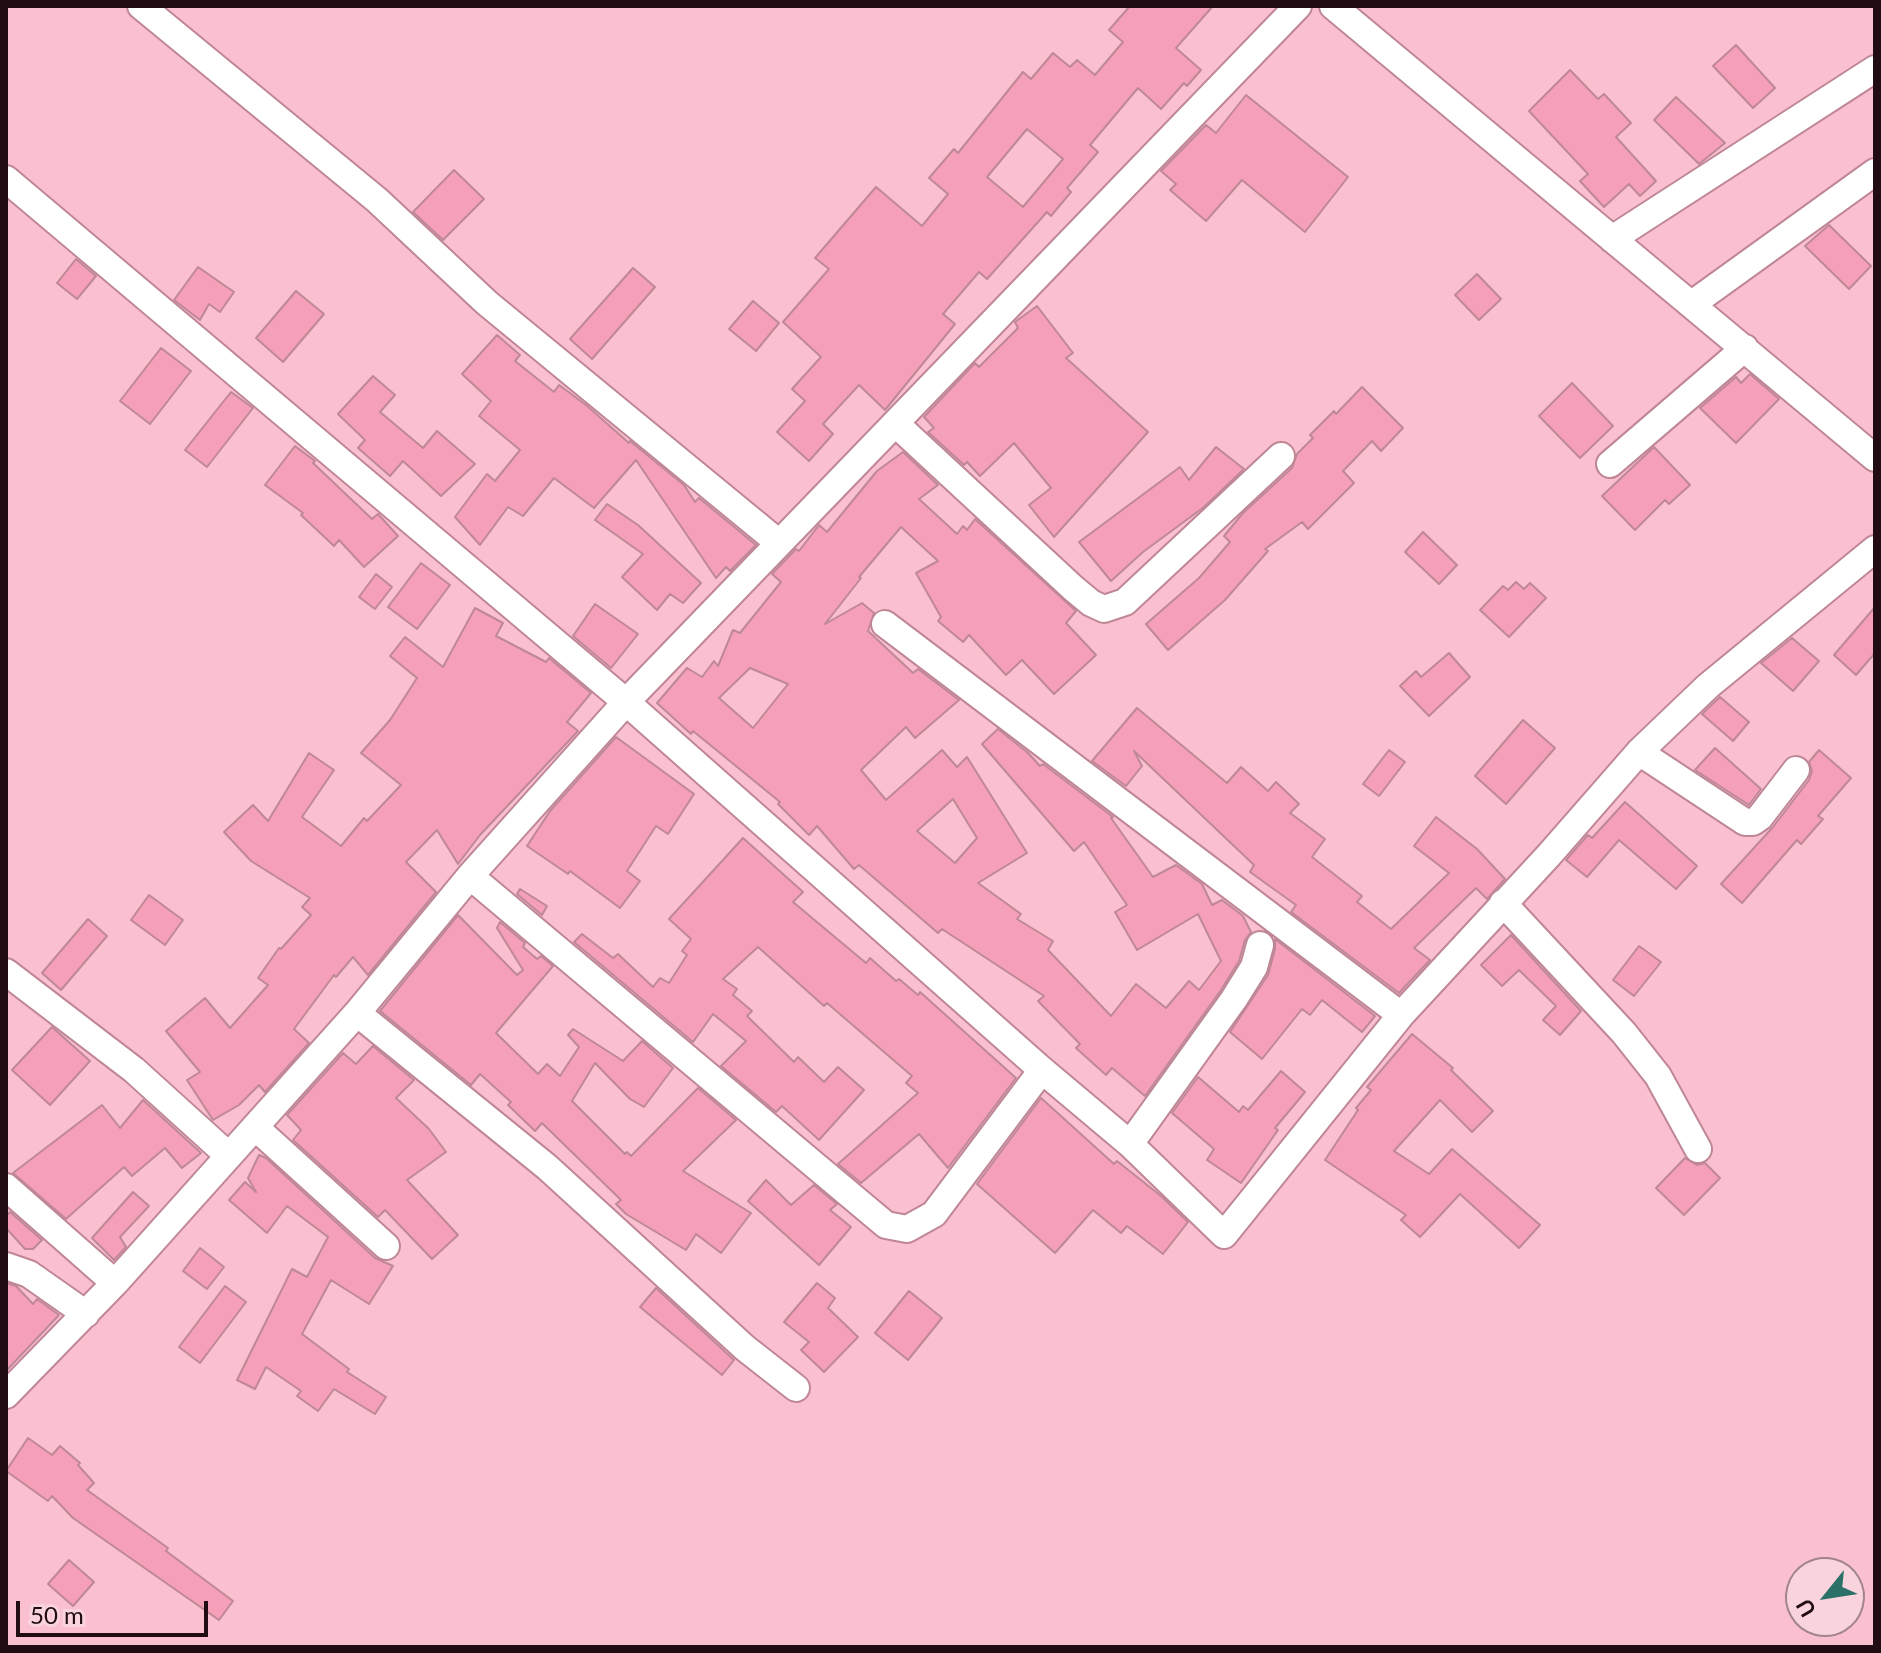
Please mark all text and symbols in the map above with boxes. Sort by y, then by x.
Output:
north arrow [1785,1557,1865,1637]
scale bar [20,1585,212,1635]
text: U [1790,1594,1821,1622]
text: 50 m [30,1600,84,1629]

